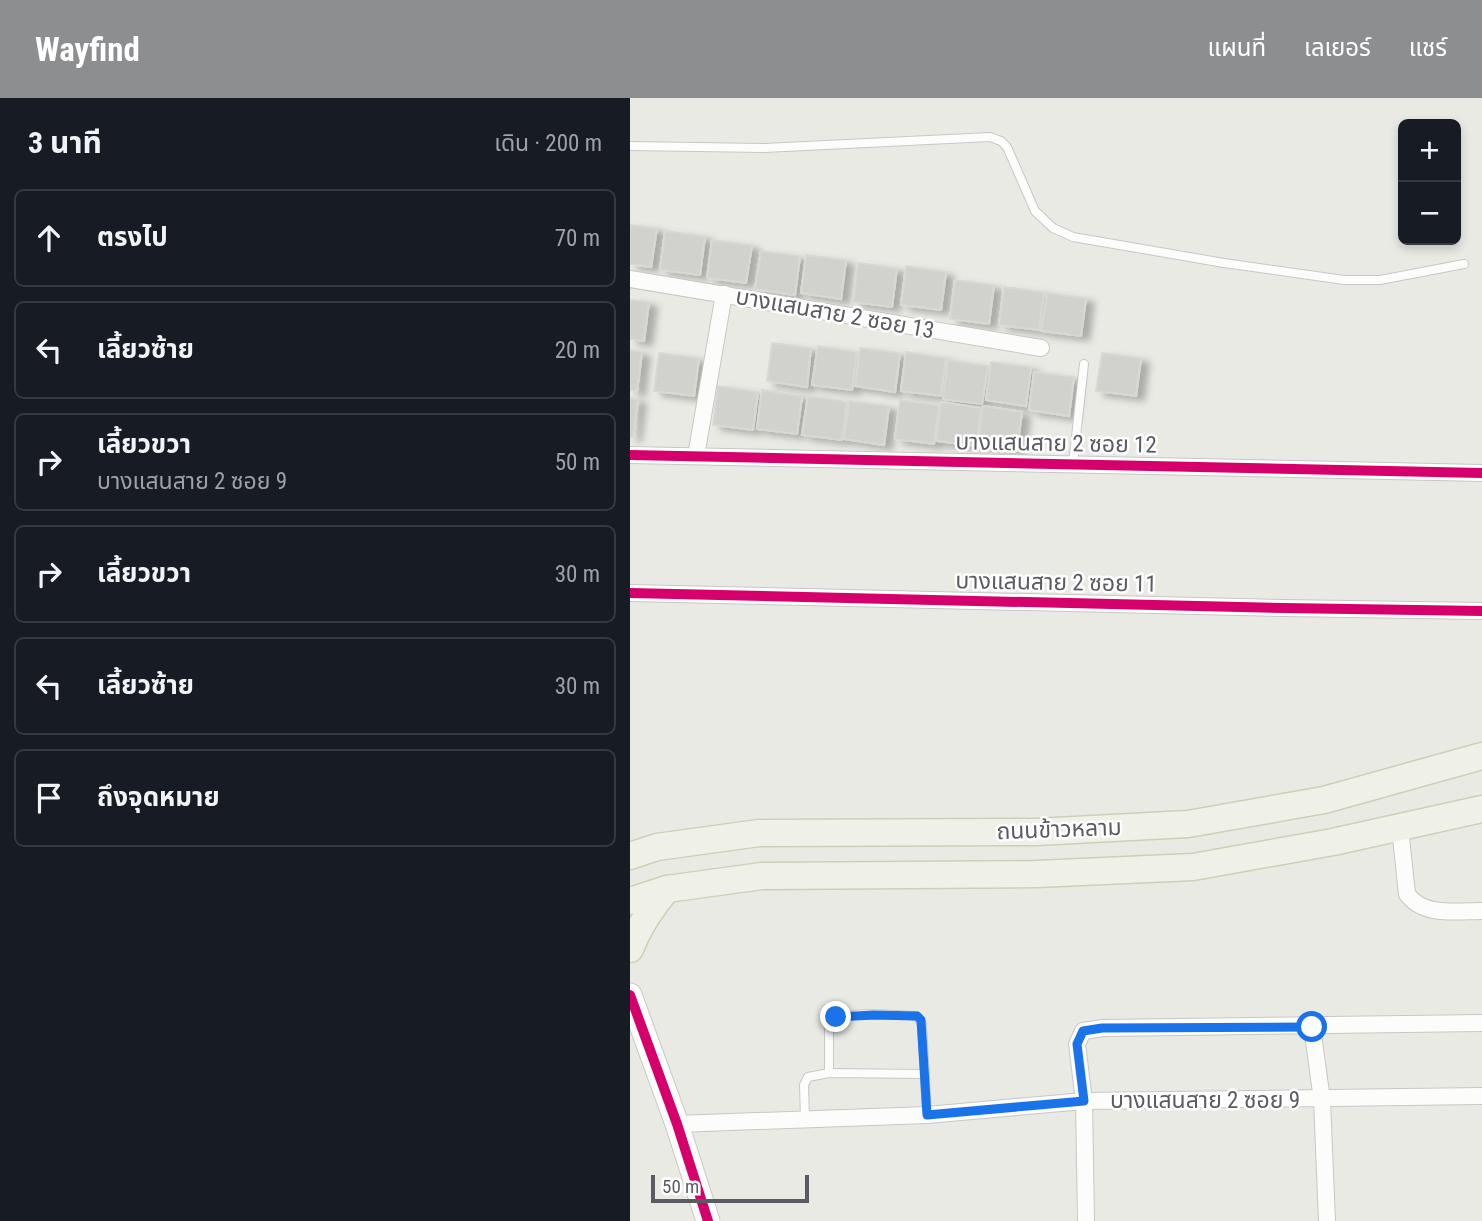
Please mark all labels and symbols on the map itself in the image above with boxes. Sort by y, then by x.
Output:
street label: บางแสนสาย 2 ซอย 13 [733,283,936,344]
street label: บางแสนสาย 2 ซอย 12 [955,428,1157,459]
street label: บางแสนสาย 2 ซอย 11 [955,567,1157,598]
street label: ถนนข้าวหลาม [996,814,1122,845]
route end [820,1001,851,1032]
route start [1296,1011,1327,1042]
street label: บางแสนสาย 2 ซอย 9 [1110,1087,1300,1114]
scale bar [651,1172,808,1204]

